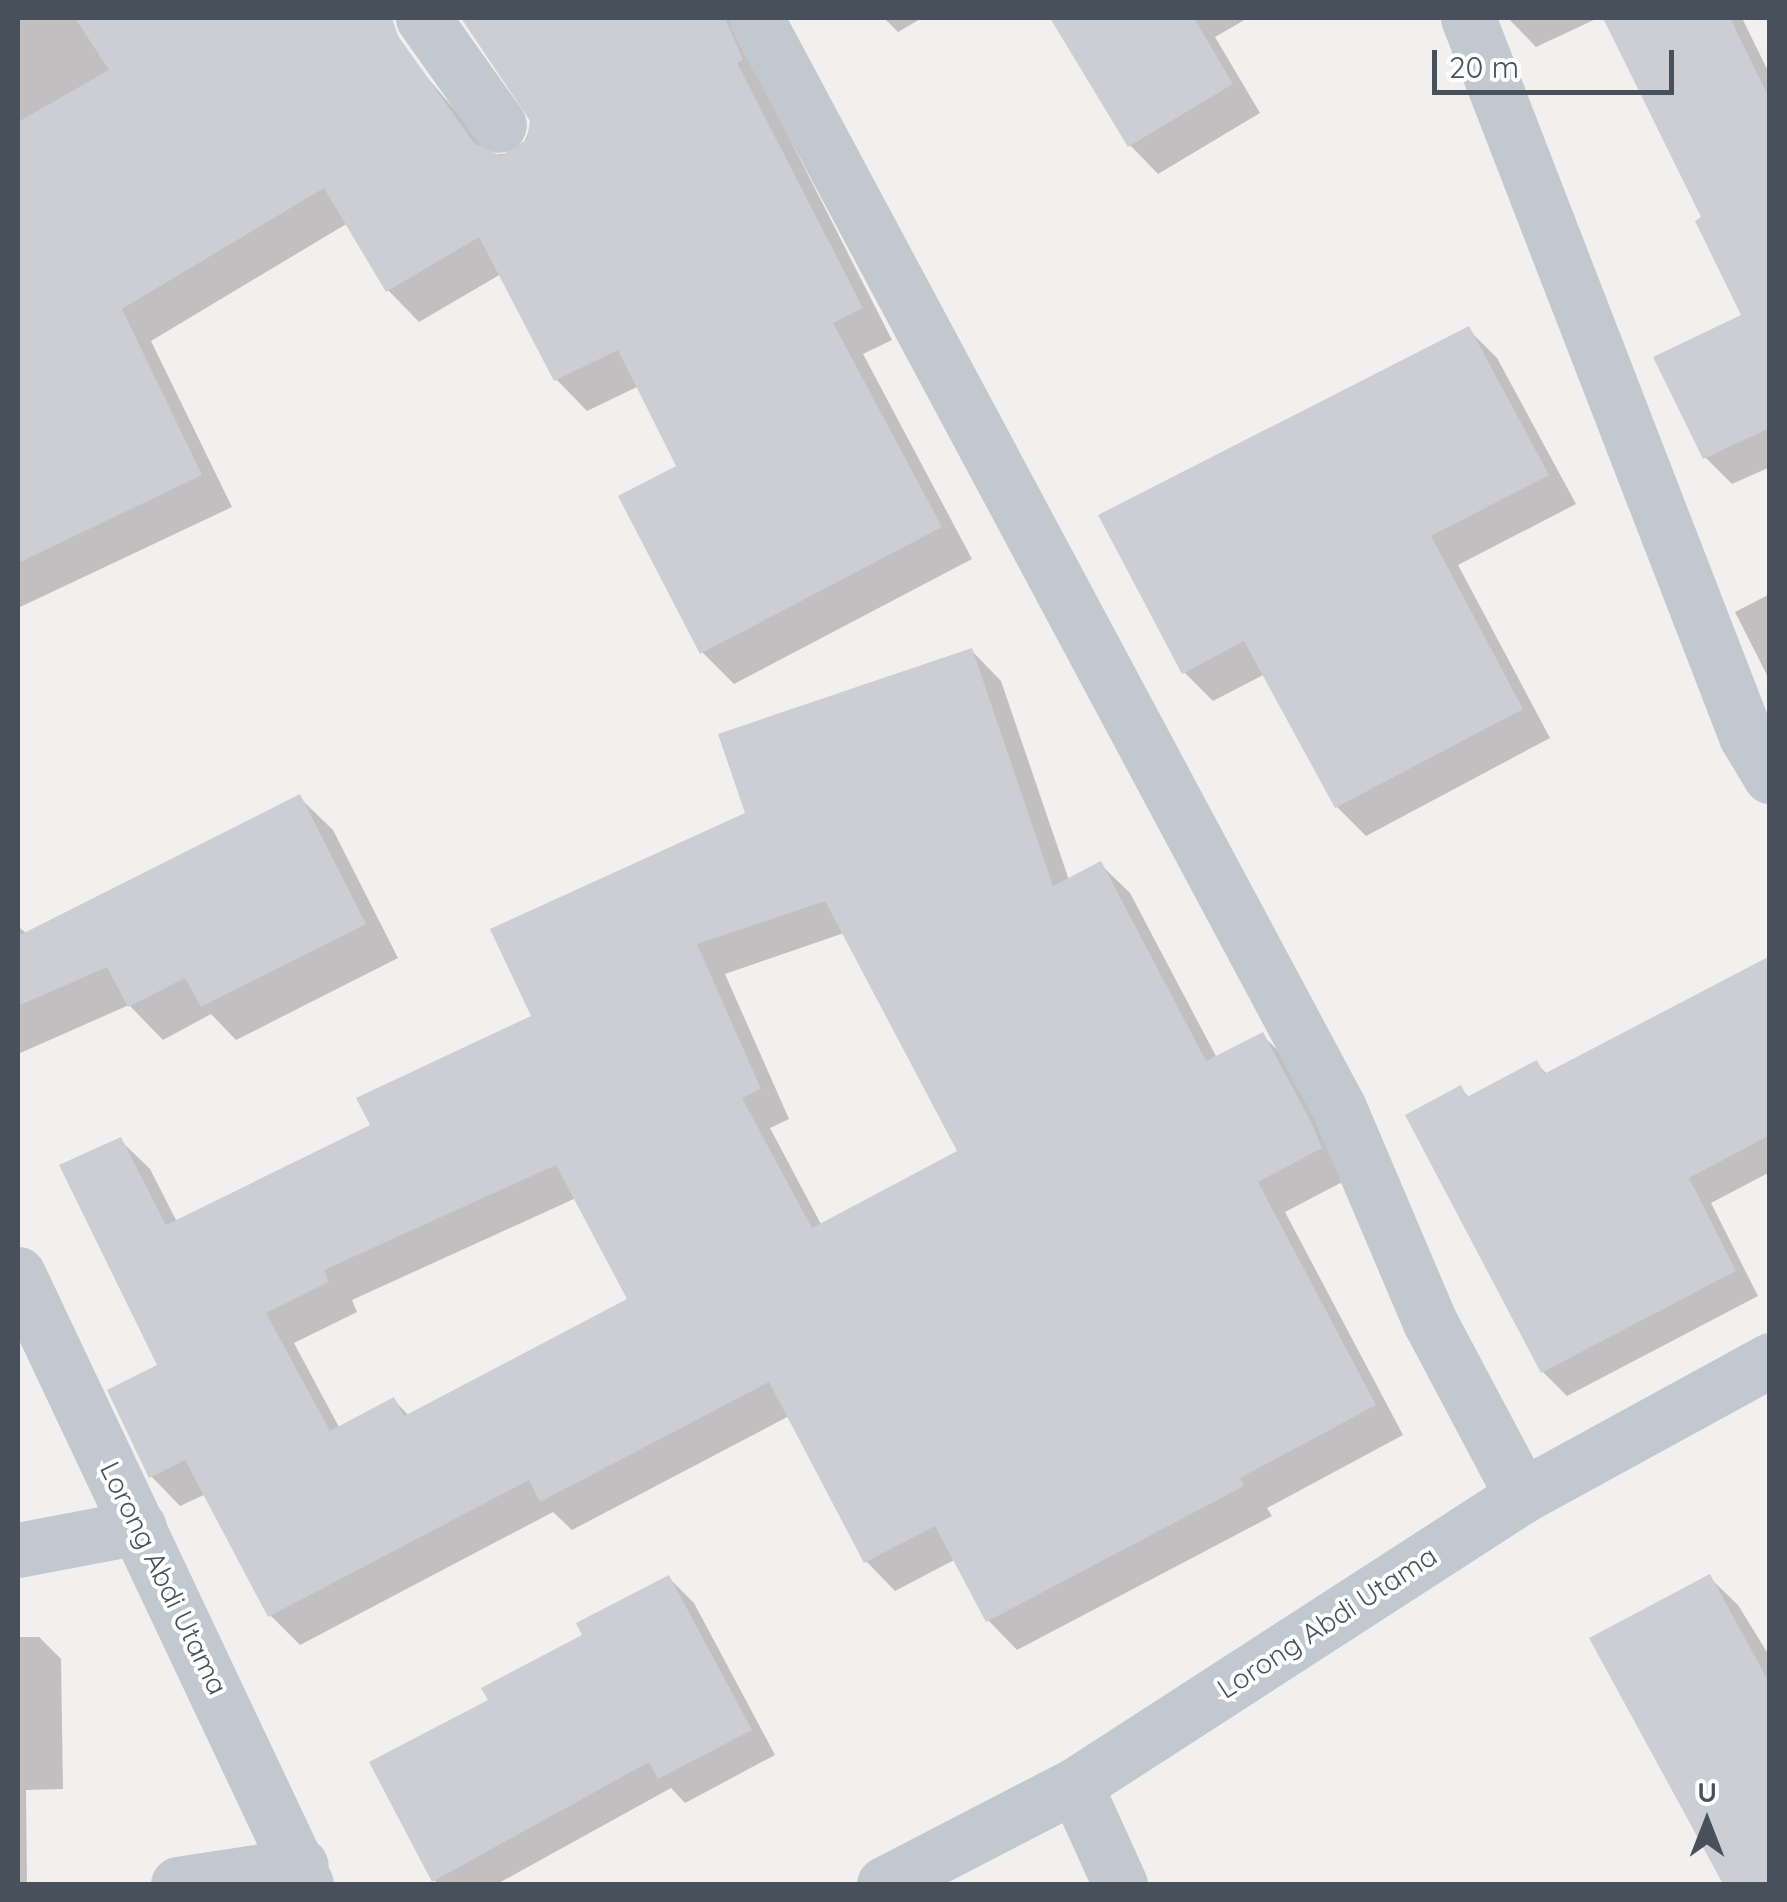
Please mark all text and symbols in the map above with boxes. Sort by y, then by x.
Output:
scale bar [1437,30,1680,92]
text: 20 m [1449,48,1519,86]
street label: Lorong Abdi Utama [93,1456,235,1700]
street label: Lorong Abdi Utama [1211,1539,1443,1705]
north arrow [1657,1772,1757,1872]
text: U [1697,1774,1717,1809]

